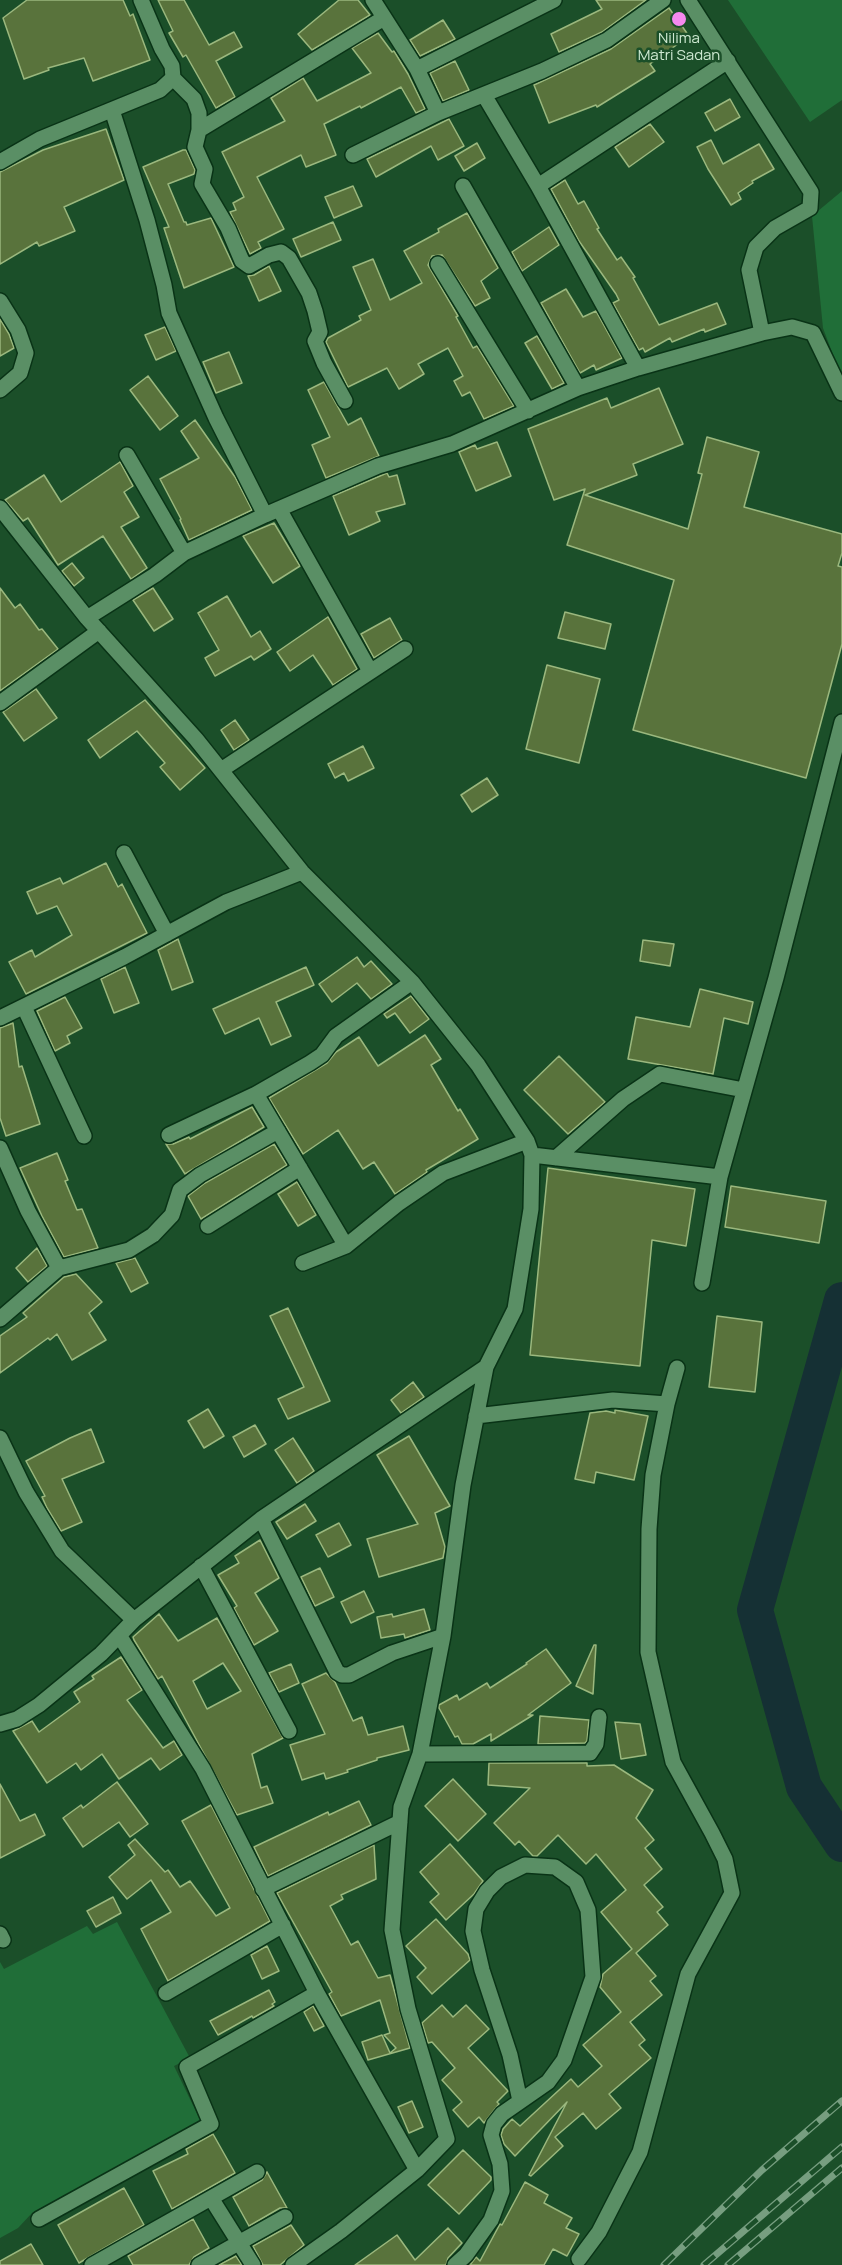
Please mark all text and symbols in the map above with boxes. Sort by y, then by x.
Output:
marker: Nilima Matri Sadan [670,10,688,28]
place label: Nilima Matri Sadan [638,30,720,65]

